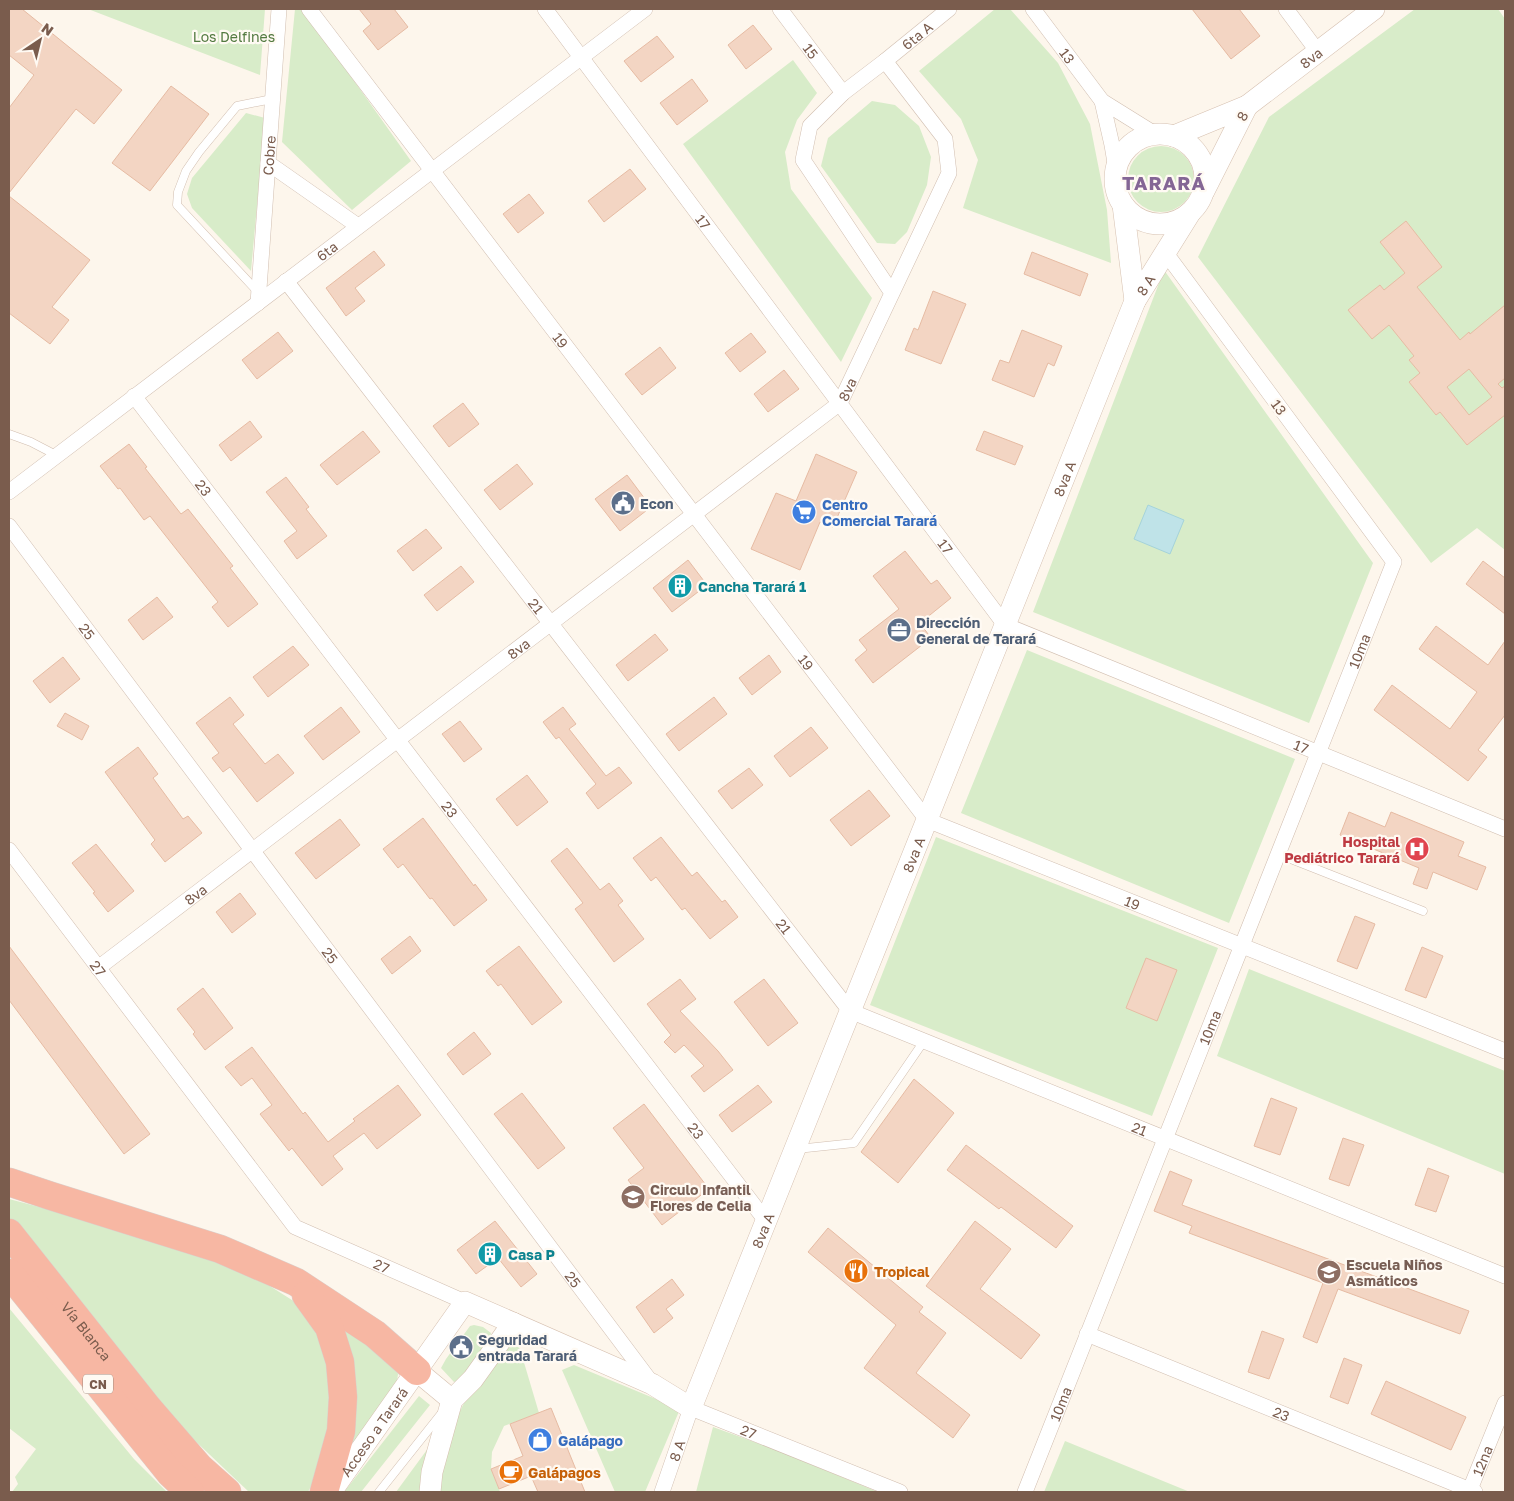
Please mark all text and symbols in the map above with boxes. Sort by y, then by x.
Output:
north arrow [15,15,65,65]
street label: 6ta A [898,17,936,53]
text: N [39,19,57,39]
park label: Los Delfines [193,28,275,45]
street label: 15 [800,40,822,62]
street label: 8va [1296,43,1325,71]
street label: 13 [1057,44,1079,67]
street label: 8 [1232,108,1252,124]
street label: Cobre [259,135,278,176]
district label: TARARÁ [1122,171,1206,194]
street label: 17 [692,211,715,232]
street label: 6ta [313,237,341,264]
street label: 8 A [1132,271,1158,298]
street label: 19 [550,329,573,351]
street label: 8va [834,375,859,404]
street label: 13 [1268,396,1290,418]
street label: 8va A [1049,458,1079,499]
street label: 23 [192,476,216,499]
public building icon: Econ [610,490,636,516]
place label: Econ [640,495,674,512]
place label: Centro Comercial Tarará [822,496,937,529]
supermarket icon: Centro Comercial Tarará [791,499,817,525]
street label: 17 [935,535,957,557]
building icon: Cancha Tarará 1 [667,573,693,599]
place label: Cancha Tarará 1 [698,578,806,595]
street label: 21 [525,594,548,617]
place label: Dirección General de Tarará [916,614,1036,647]
office icon: Dirección General de Tarará [886,617,912,643]
street label: 25 [76,619,99,642]
street label: 10ma [1344,631,1373,671]
street label: 8va [503,634,533,662]
street label: 19 [795,651,818,673]
street label: 17 [1292,735,1311,757]
street label: 23 [439,797,462,820]
place label: Hospital Pediátrico Tarará [1284,833,1400,866]
street label: 8va A [898,834,928,875]
hospital icon: Hospital Pediátrico Tarará [1404,836,1430,862]
street label: 8va [180,880,210,908]
street label: 19 [1122,891,1143,913]
street label: 21 [773,915,796,937]
street label: 25 [319,943,342,966]
street label: 27 [87,957,110,979]
street label: 10ma [1195,1007,1224,1047]
street label: 21 [1130,1118,1150,1139]
street label: 23 [685,1119,708,1142]
place label: Circulo Infantil Flores de Celia [650,1181,751,1214]
school or university icon: Circulo Infantil Flores de Celia [620,1184,646,1210]
street label: 8va A [748,1209,777,1250]
building icon: Casa P [477,1241,503,1267]
place label: Casa P [508,1246,555,1263]
street label: 27 [371,1254,392,1276]
place label: Escuela Niños Asmáticos [1346,1256,1443,1289]
restaurant icon: Tropical [843,1258,869,1284]
school or university icon: Escuela Niños Asmáticos [1316,1259,1342,1285]
place label: Tropical [874,1263,930,1280]
street label: 25 [562,1267,585,1290]
street label: Vía Blanca [58,1298,115,1364]
place label: Seguridad entrada Tarará [478,1331,577,1364]
public building icon: Seguridad entrada Tarará [448,1334,474,1360]
road number: CN [83,1375,113,1394]
street label: Acceso a Tarará [336,1384,411,1479]
street label: 10ma [1046,1384,1075,1423]
street label: 23 [1271,1402,1292,1424]
street label: 27 [738,1420,759,1442]
shop icon: Galápago [527,1427,553,1453]
place label: Galápago [558,1432,623,1449]
street label: 8 A [665,1437,688,1463]
street label: 12na [1468,1443,1496,1478]
cafe icon: Galápagos [498,1459,524,1485]
place label: Galápagos [528,1464,601,1481]

